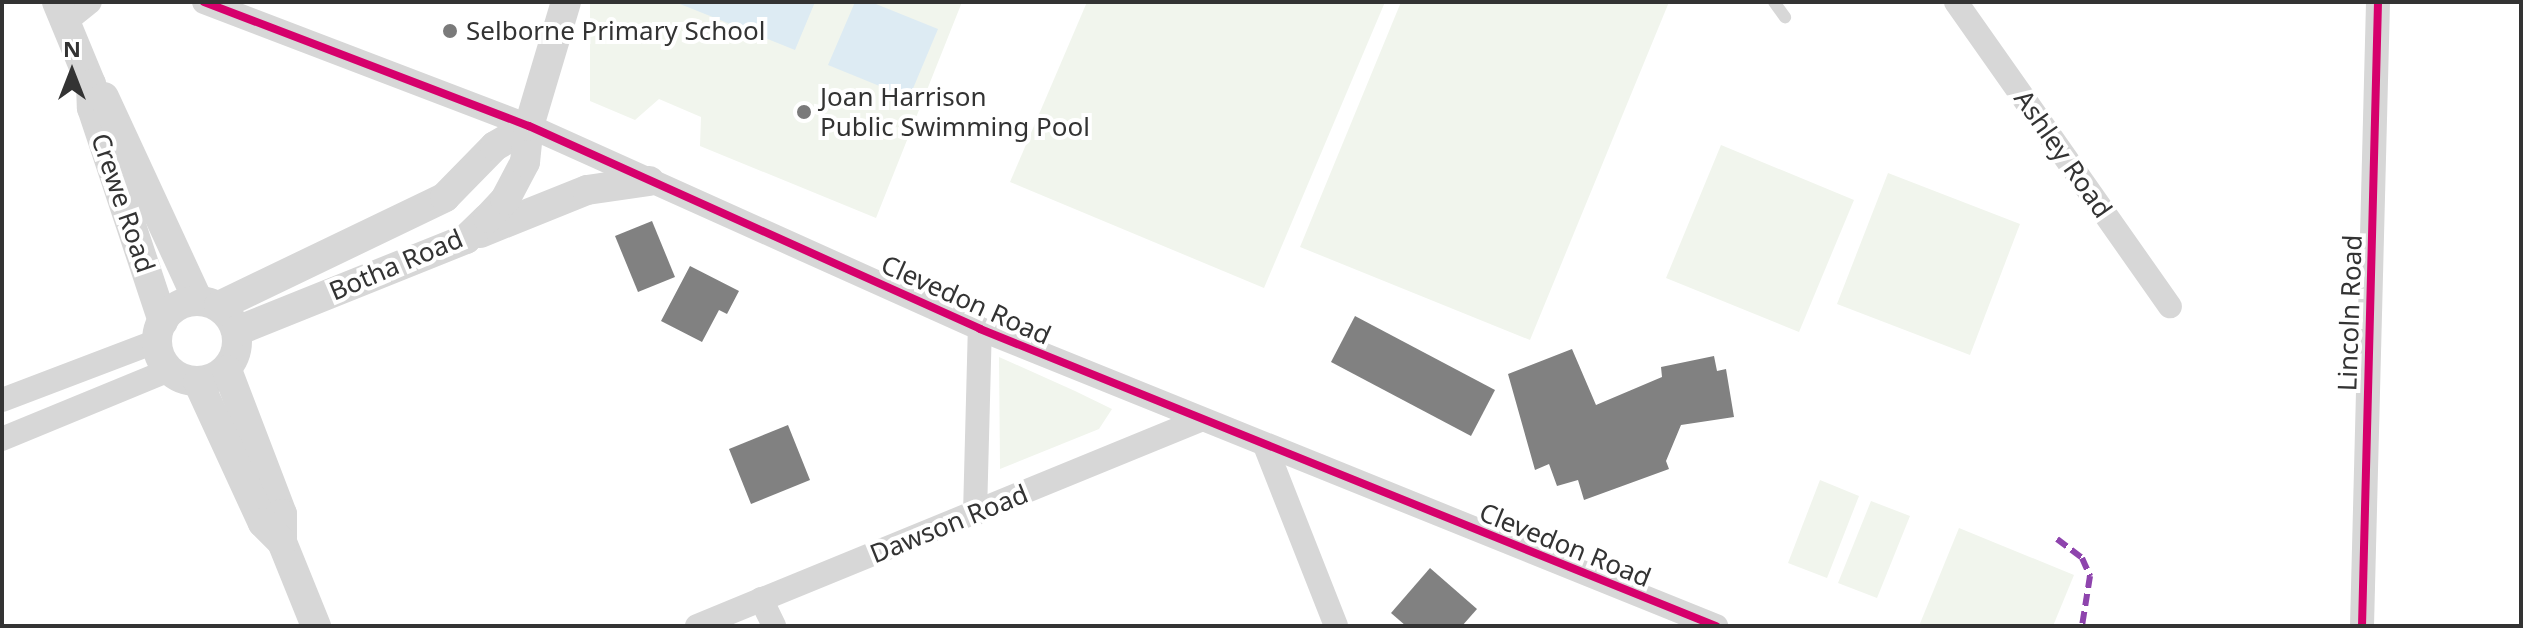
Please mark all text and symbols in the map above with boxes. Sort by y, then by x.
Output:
place label: Selborne Primary School [466,15,765,47]
marker: Selborne Primary School [441,22,459,40]
north arrow [32,32,112,112]
text: N [63,33,81,63]
place label: Joan Harrison Public Swimming Pool [820,81,1090,142]
street label: Ashley Road [2008,84,2118,224]
marker: Joan Harrison Public Swimming Pool [795,103,813,121]
street label: Crewe Road [85,129,161,277]
street label: Botha Road [325,223,467,307]
street label: Lincoln Road [2332,234,2368,392]
street label: Clevedon Road [876,249,1056,351]
street label: Dawson Road [866,478,1032,570]
street label: Clevedon Road [1475,496,1655,594]

